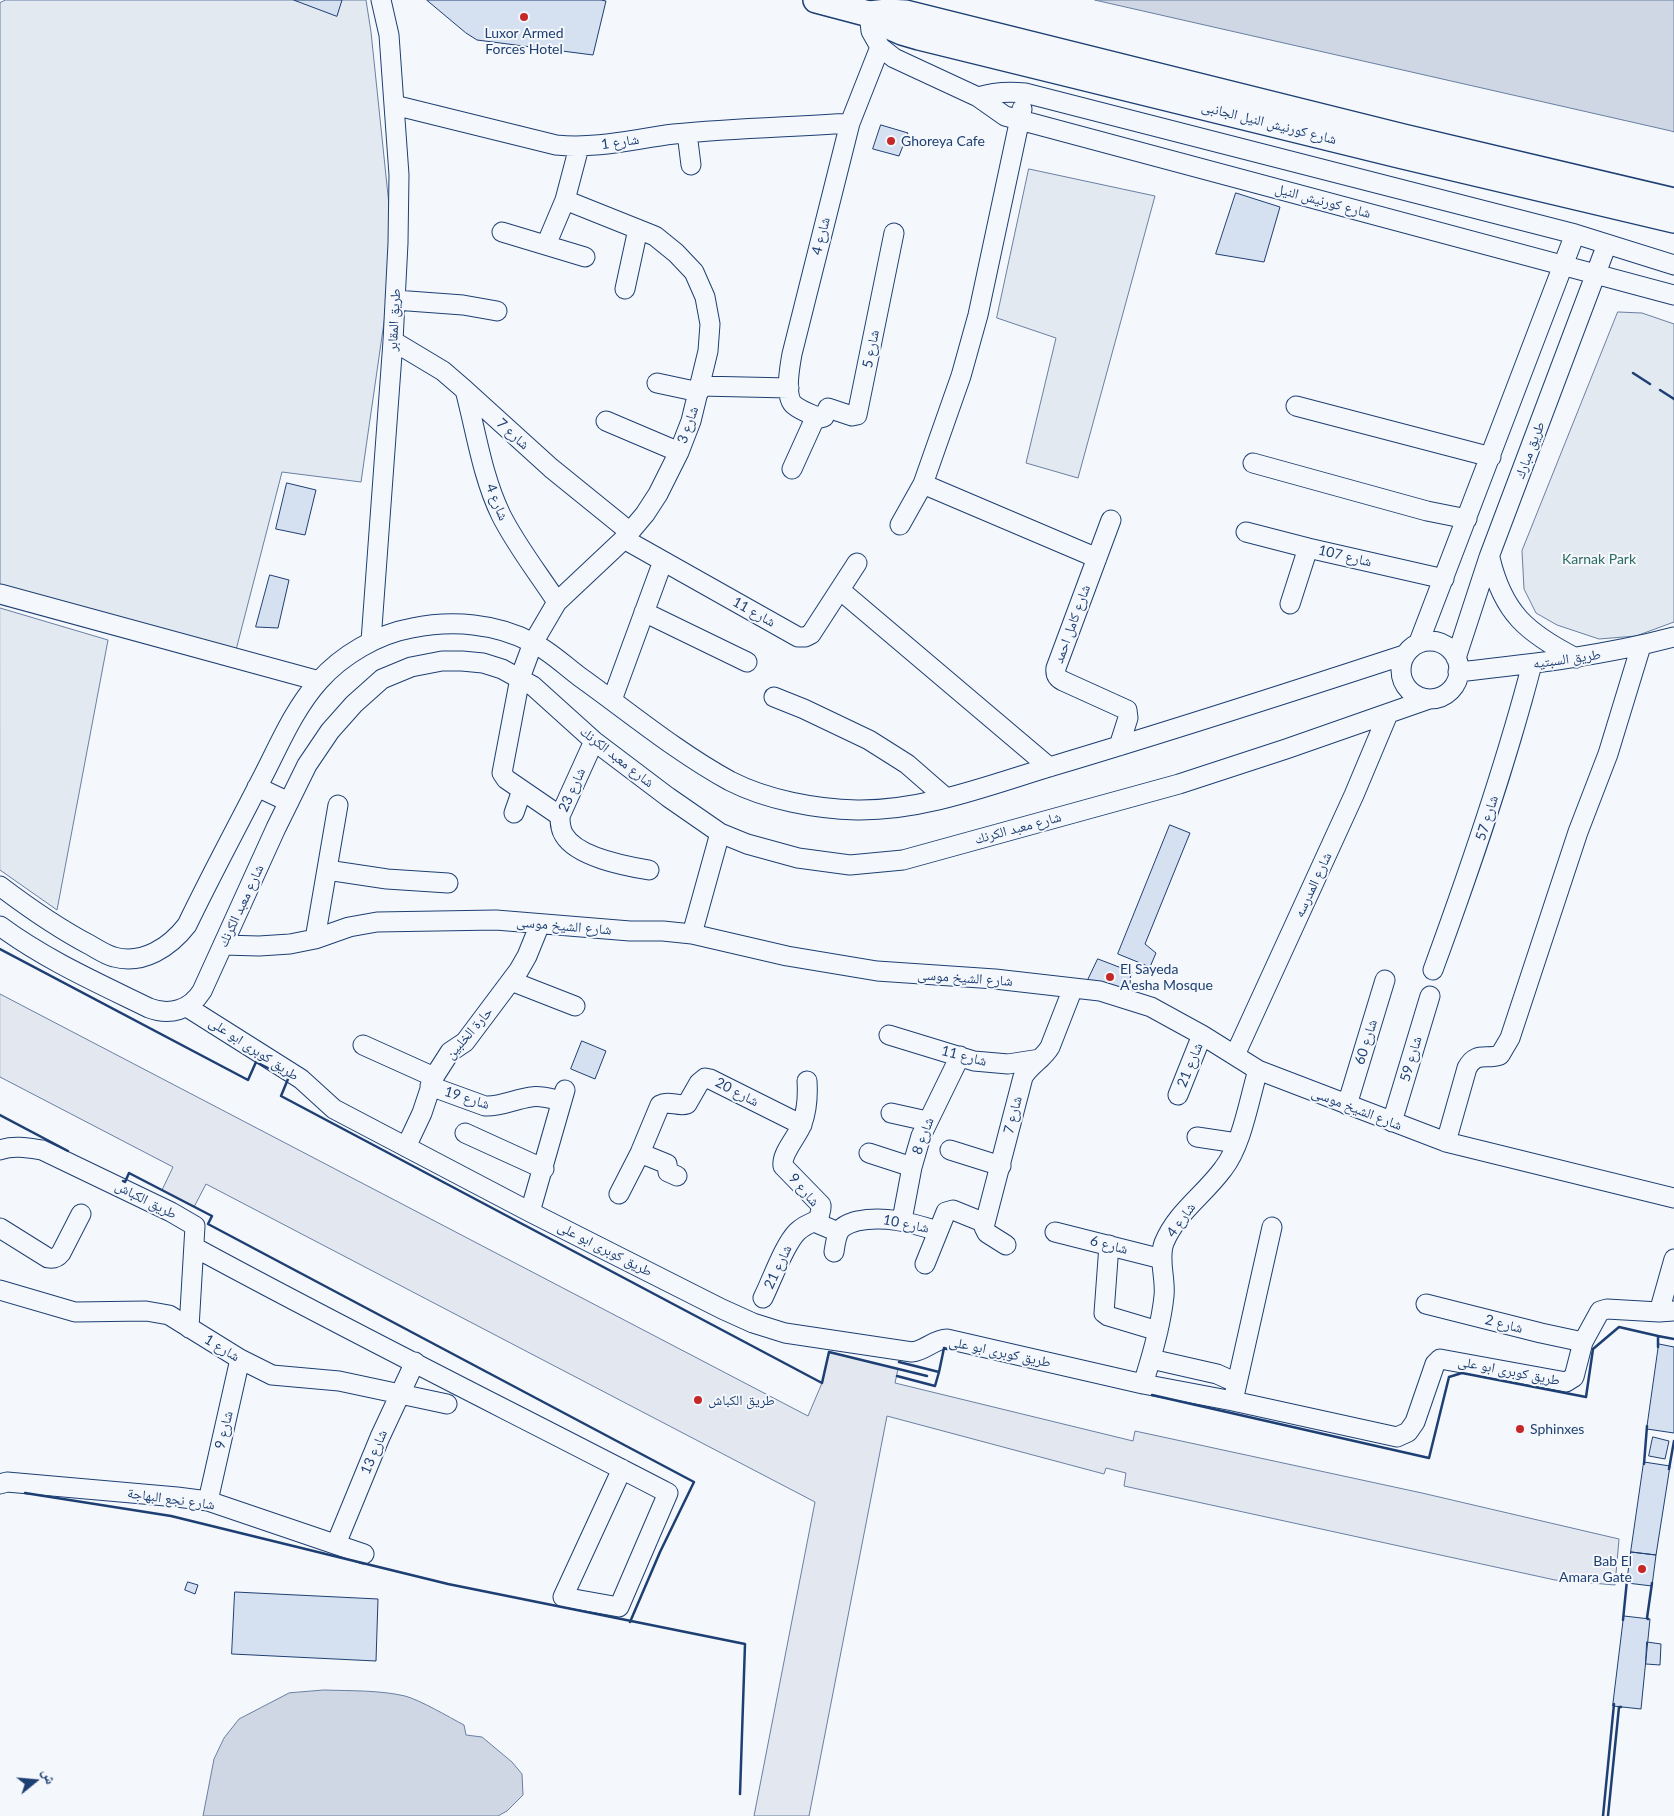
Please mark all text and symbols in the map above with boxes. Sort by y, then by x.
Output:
marker: Luxor Armed Forces Hotel [518,11,530,23]
place label: Luxor Armed Forces Hotel [484,25,564,58]
street label: شارع كورنيش النيل الجانبى [1200,98,1338,148]
street label: شارع 1 [600,131,640,153]
place label: Ghoreya Cafe [901,133,985,149]
marker: Ghoreya Cafe [885,135,897,147]
street label: شارع كورنيش النيل [1273,180,1373,222]
street label: شارع 4 [808,215,834,257]
street label: طريق المقابر [384,288,404,352]
street label: شارع 5 [859,329,883,369]
street label: شارع 3 [674,404,702,446]
street label: شارع 7 [493,415,533,453]
street label: طريق مبارك [1511,419,1549,481]
street label: شارع 4 [482,481,512,523]
street label: شارع 107 [1317,542,1373,570]
park label: Karnak Park [1562,551,1636,567]
street label: شارع كامل احمد [1050,582,1094,666]
street label: شارع 11 [730,593,778,631]
street label: طريق السبتيه [1532,646,1602,672]
street label: شارع معبد الكرنك [577,723,657,791]
street label: شارع 23 [555,765,589,815]
street label: شارع 57 [1472,793,1502,843]
street label: شارع معبد الكرنك [973,808,1063,848]
street label: شارع المدرسه [1291,850,1335,920]
street label: شارع معبد الكرنك [215,862,267,950]
street label: شارع الشيخ موسى [516,913,612,939]
place label: El Sayeda A'esha Mosque [1120,961,1213,994]
street label: شارع الشيخ موسى [917,966,1013,990]
marker: El Sayeda A'esha Mosque [1104,971,1116,983]
street label: حارة الخلبين [442,1004,496,1062]
street label: طريق كوبرى ابو على [206,1014,302,1084]
street label: شارع 60 [1351,1017,1381,1067]
street label: شارع 59 [1397,1034,1425,1084]
street label: شارع 21 [1174,1040,1206,1090]
street label: شارع 11 [939,1042,989,1070]
street label: شارع 20 [712,1074,762,1110]
street label: شارع 19 [442,1083,492,1113]
street label: شارع الشيخ موسى [1309,1084,1405,1134]
street label: شارع 7 [1000,1094,1026,1136]
street label: شارع 8 [909,1115,937,1157]
street label: شارع 9 [785,1170,823,1210]
street label: طريق الكباش [112,1177,180,1223]
street label: شارع 4 [1163,1200,1199,1240]
street label: شارع 10 [882,1211,930,1237]
street label: طريق كوبرى ابو على [555,1218,655,1280]
street label: شارع 6 [1088,1232,1130,1258]
street label: شارع 21 [761,1242,795,1292]
street label: شارع 2 [1483,1311,1525,1337]
street label: شارع 1 [201,1331,243,1365]
street label: طريق كوبرى ابو على [947,1333,1053,1371]
street label: طريق كوبرى ابو على [1456,1353,1562,1389]
place label: طريق الكباش [708,1392,775,1408]
marker: طريق الكباش [692,1394,704,1406]
street label: شارع 9 [212,1409,236,1451]
place label: Sphinxes [1530,1421,1584,1437]
marker: Sphinxes [1514,1423,1526,1435]
street label: شارع 13 [357,1427,391,1477]
street label: شارع نجع البهاجة [126,1485,216,1513]
place label: Bab El Amara Gate [1559,1553,1632,1585]
marker: Bab El Amara Gate [1636,1563,1648,1575]
north arrow [10,1756,60,1806]
text: ش [40,1767,60,1786]

